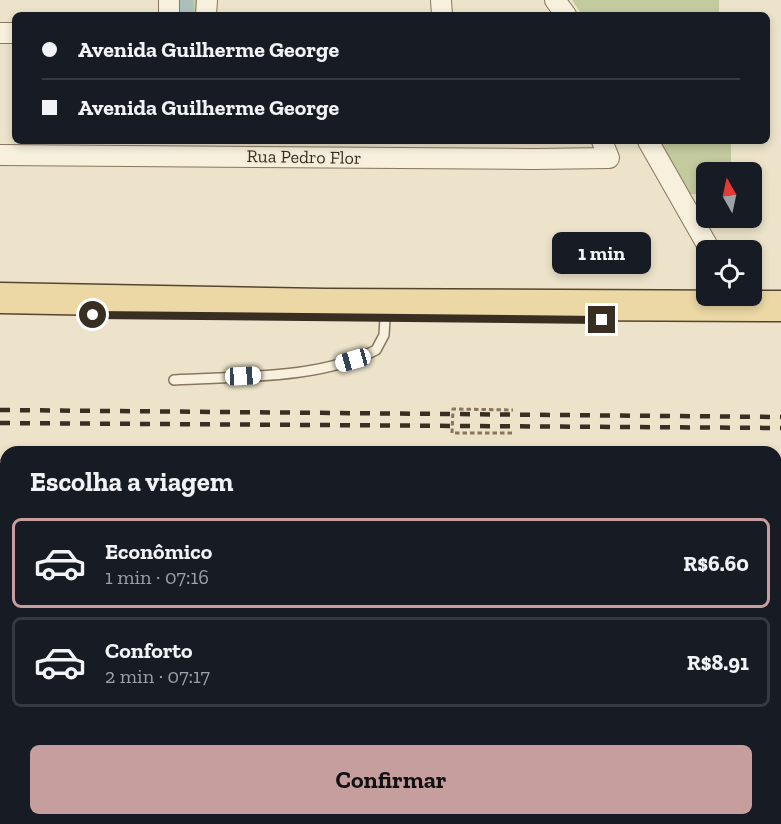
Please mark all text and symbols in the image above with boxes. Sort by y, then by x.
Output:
text: Avenida Guilherme George [78,36,339,63]
text: Avenida Guilherme George [78,94,339,121]
street label: Rua Pedro Flor [246,145,362,169]
north arrow [696,162,762,228]
map controls [696,162,762,306]
callout: 1 min [552,233,652,275]
button: locate [696,240,762,306]
text: 1 min [578,241,625,265]
route start [79,301,106,328]
route end [588,306,615,333]
car [333,346,373,374]
car [225,366,261,386]
text: Escolha a viagem [30,466,233,498]
icon: car [33,536,87,590]
text: Econômico [105,538,212,565]
text: R$6.60 [683,550,749,577]
text: 1 min · 07:16 [105,565,209,589]
icon: car [33,635,87,689]
text: Conforto [105,637,193,664]
text: R$8.91 [687,649,749,676]
text: 2 min · 07:17 [105,664,210,688]
button: Confirmar [30,745,752,814]

